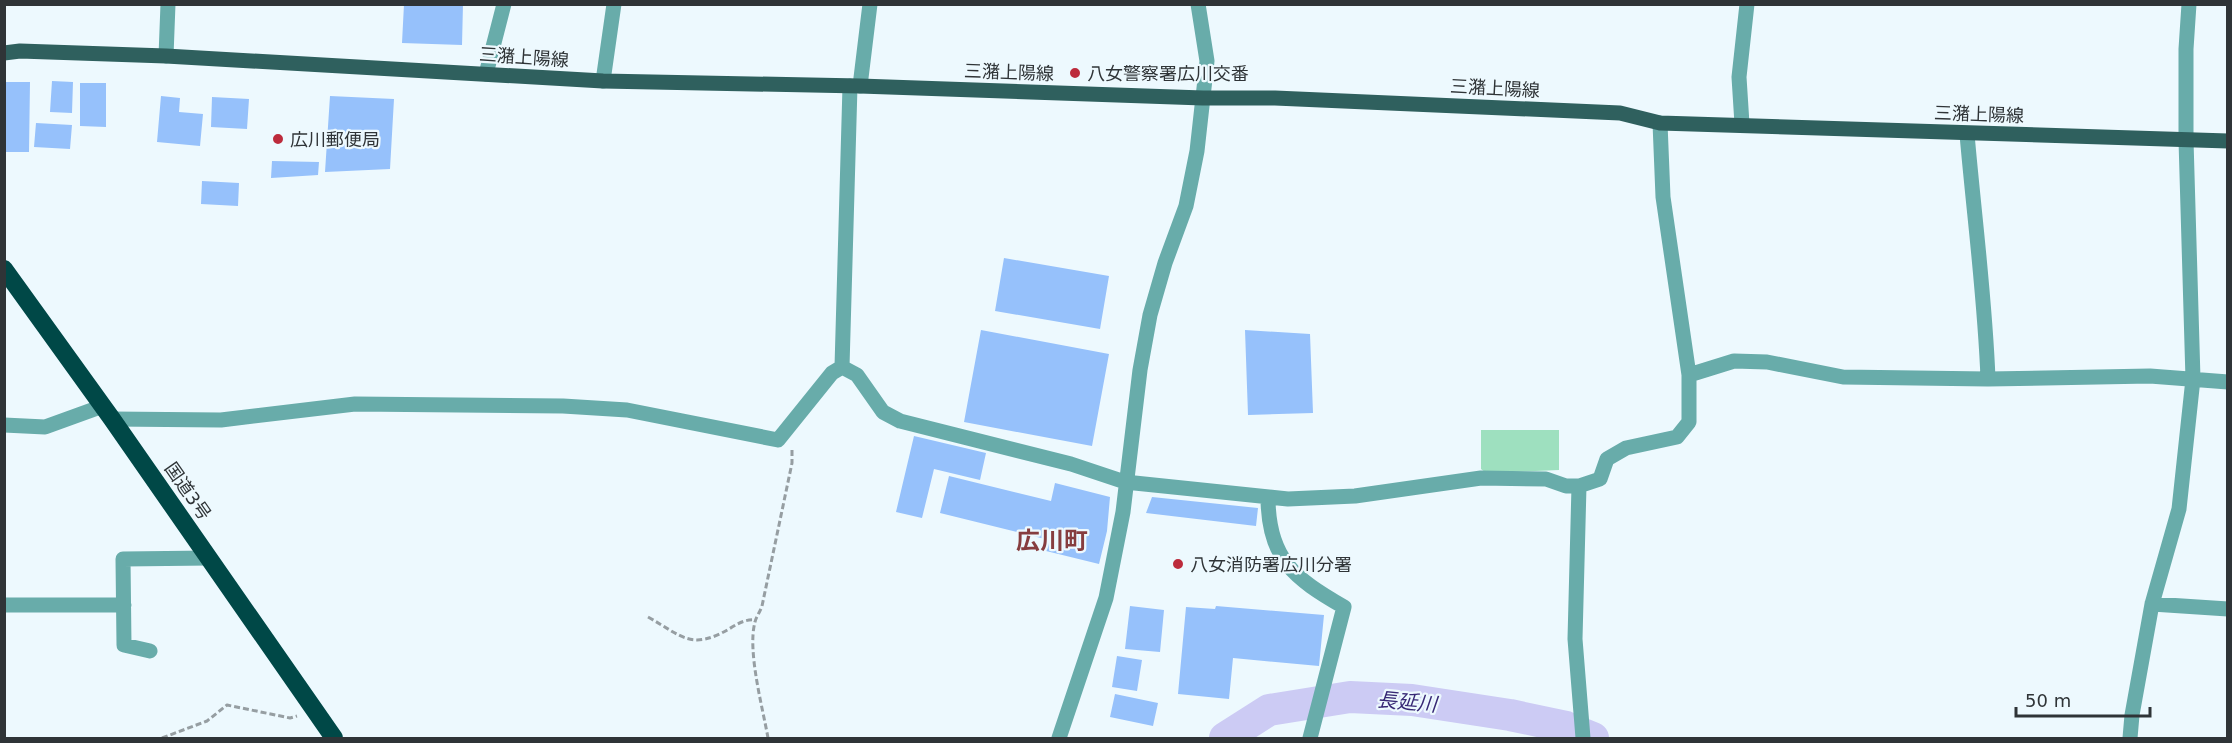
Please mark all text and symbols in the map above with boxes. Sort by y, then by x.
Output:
street label: 三潴上陽線 [478,43,570,71]
street label: 三潴上陽線 [964,60,1054,84]
place label: 八女警察署広川交番 [1087,63,1249,84]
marker: 八女警察署広川交番 [1068,66,1082,80]
street label: 三潴上陽線 [1450,75,1540,101]
street label: 三潴上陽線 [1934,102,2024,126]
place label: 広川郵便局 [290,129,380,150]
marker: 広川郵便局 [271,132,285,146]
street label: 国道3号 [161,458,215,524]
district label: 広川町 [1016,527,1088,555]
place label: 八女消防署広川分署 [1190,554,1352,575]
marker: 八女消防署広川分署 [1171,557,1185,571]
scale bar [2016,680,2150,718]
water label: 長延川 [1376,687,1440,717]
text: 50 m [2025,690,2071,711]

